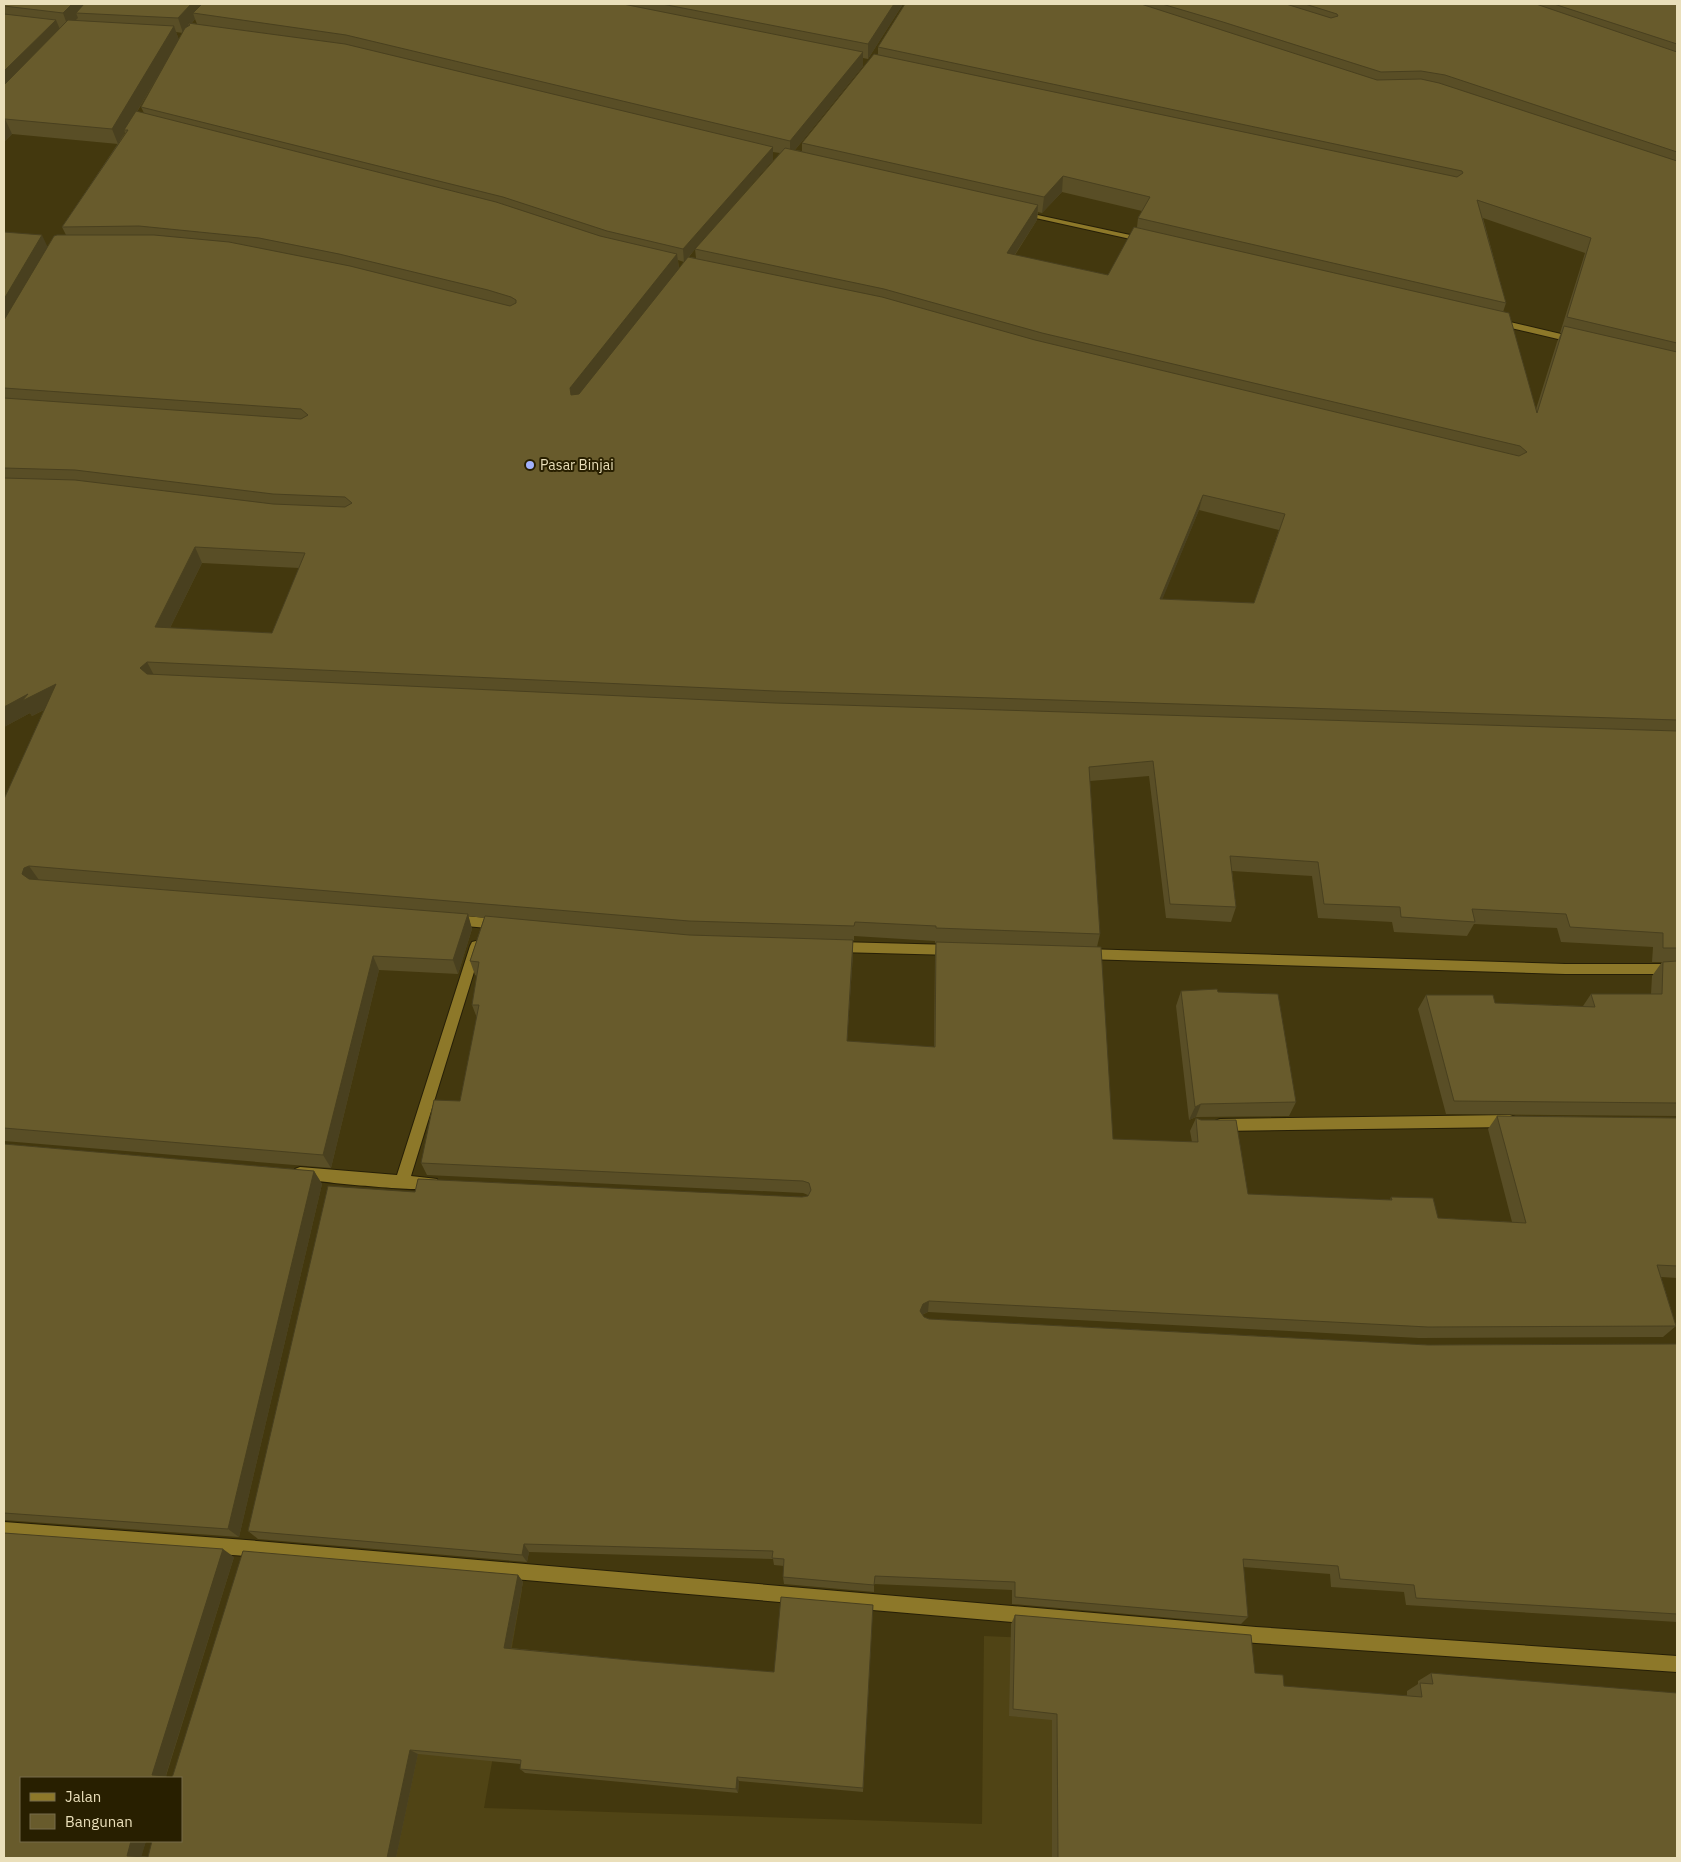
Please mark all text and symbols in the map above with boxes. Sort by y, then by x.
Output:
place label: Pasar Binjai [540,456,614,474]
marker: Pasar Binjai [524,459,536,471]
legend [20,1777,182,1842]
text: Jalan [65,1787,101,1806]
text: Bangunan [65,1812,133,1831]

